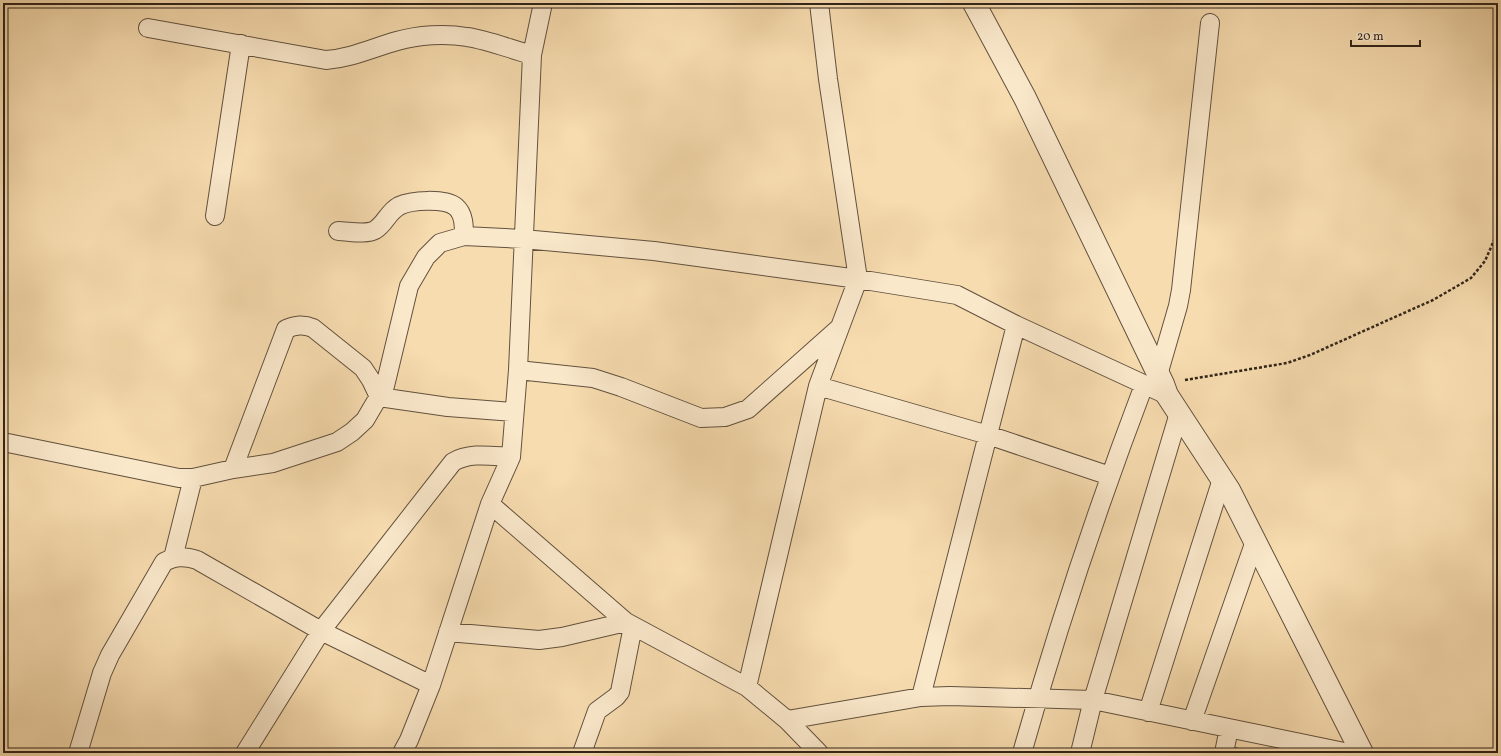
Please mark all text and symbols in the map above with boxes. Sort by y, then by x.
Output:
scale bar [1351,22,1420,48]
text: 20 m [1357,29,1384,45]

